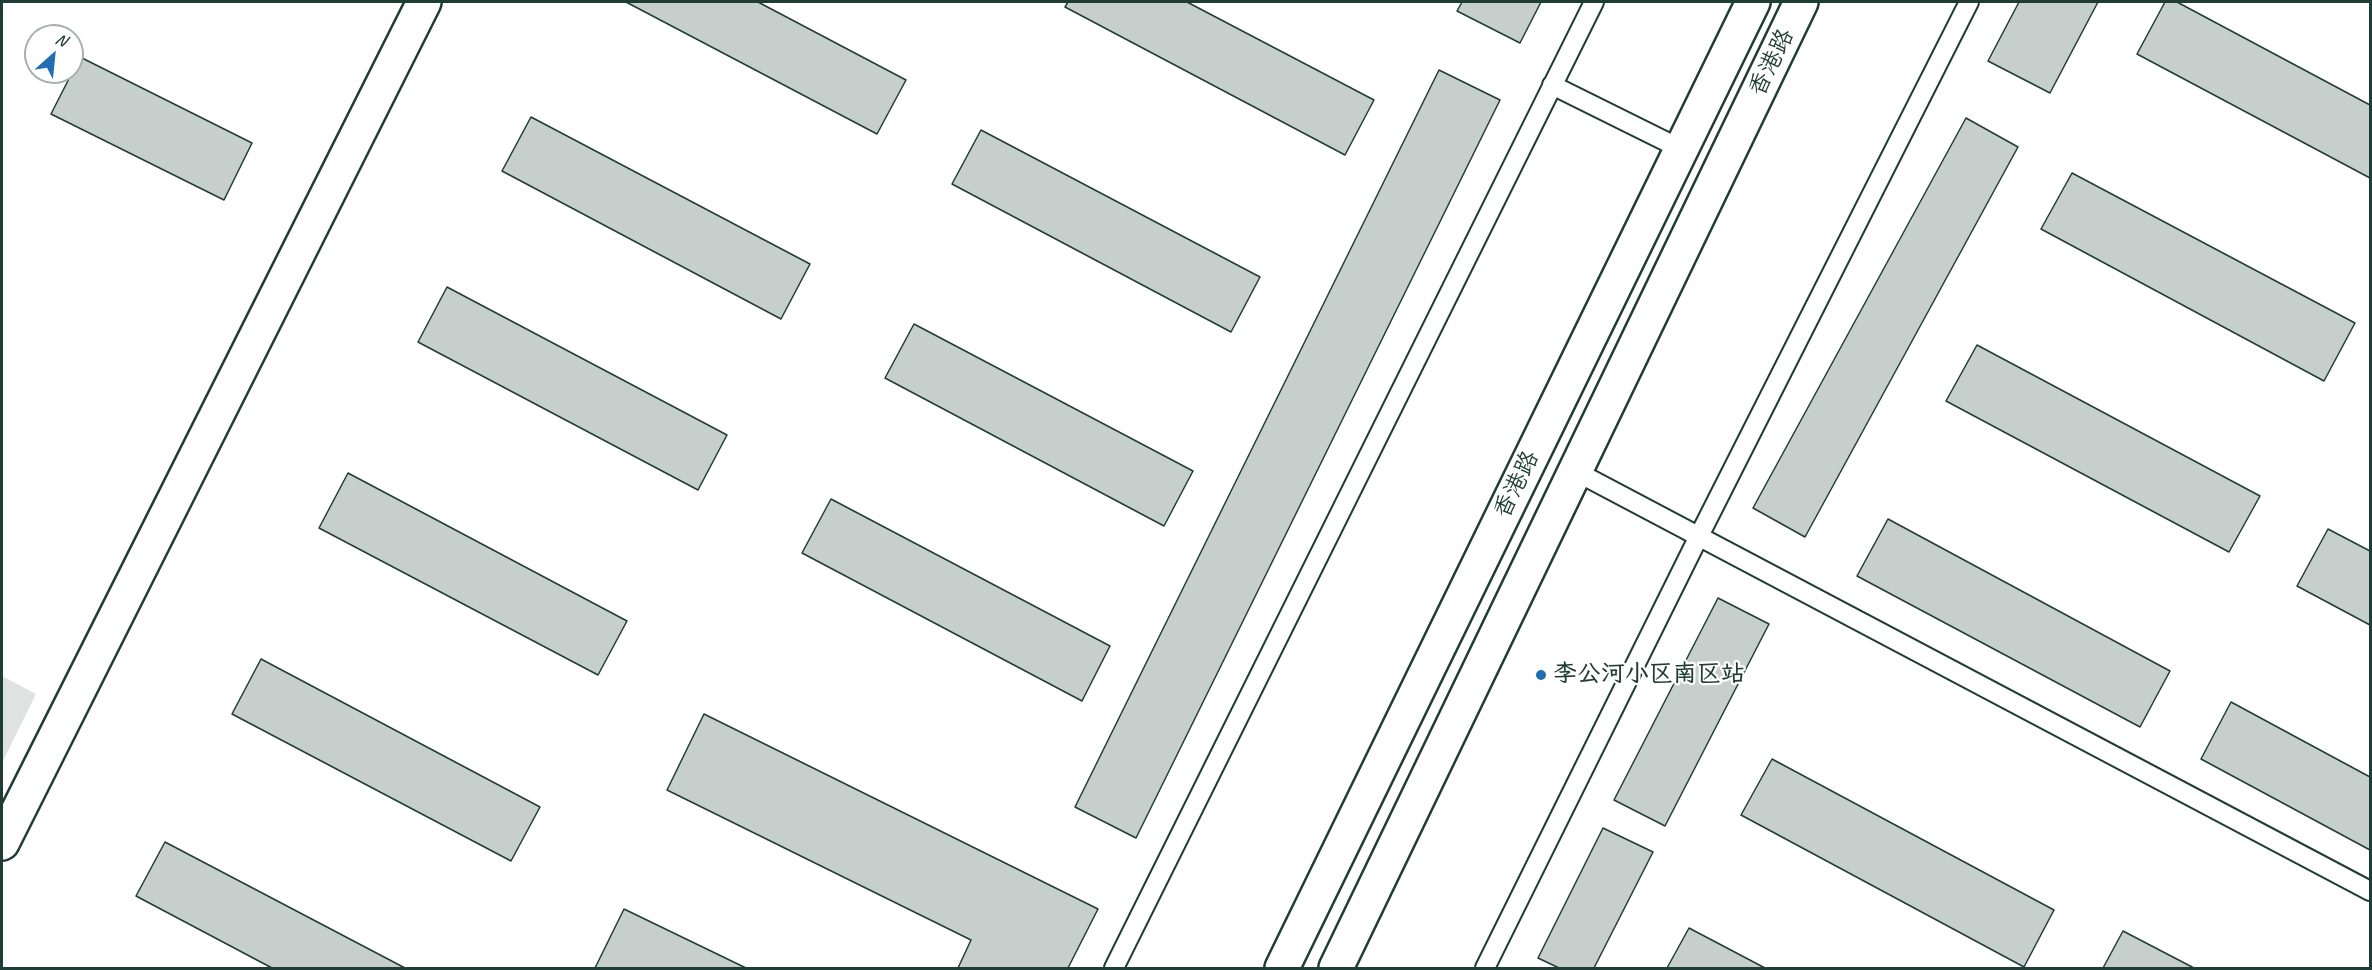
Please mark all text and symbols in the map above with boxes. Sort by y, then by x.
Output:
north arrow [24,24,84,84]
street label: 香港路 [1743,24,1801,102]
text: N [52,29,70,51]
street label: 香港路 [1488,446,1546,524]
place label: 李公河小区南区站 [1553,661,1745,689]
marker: 李公河小区南区站 [1534,668,1548,682]

